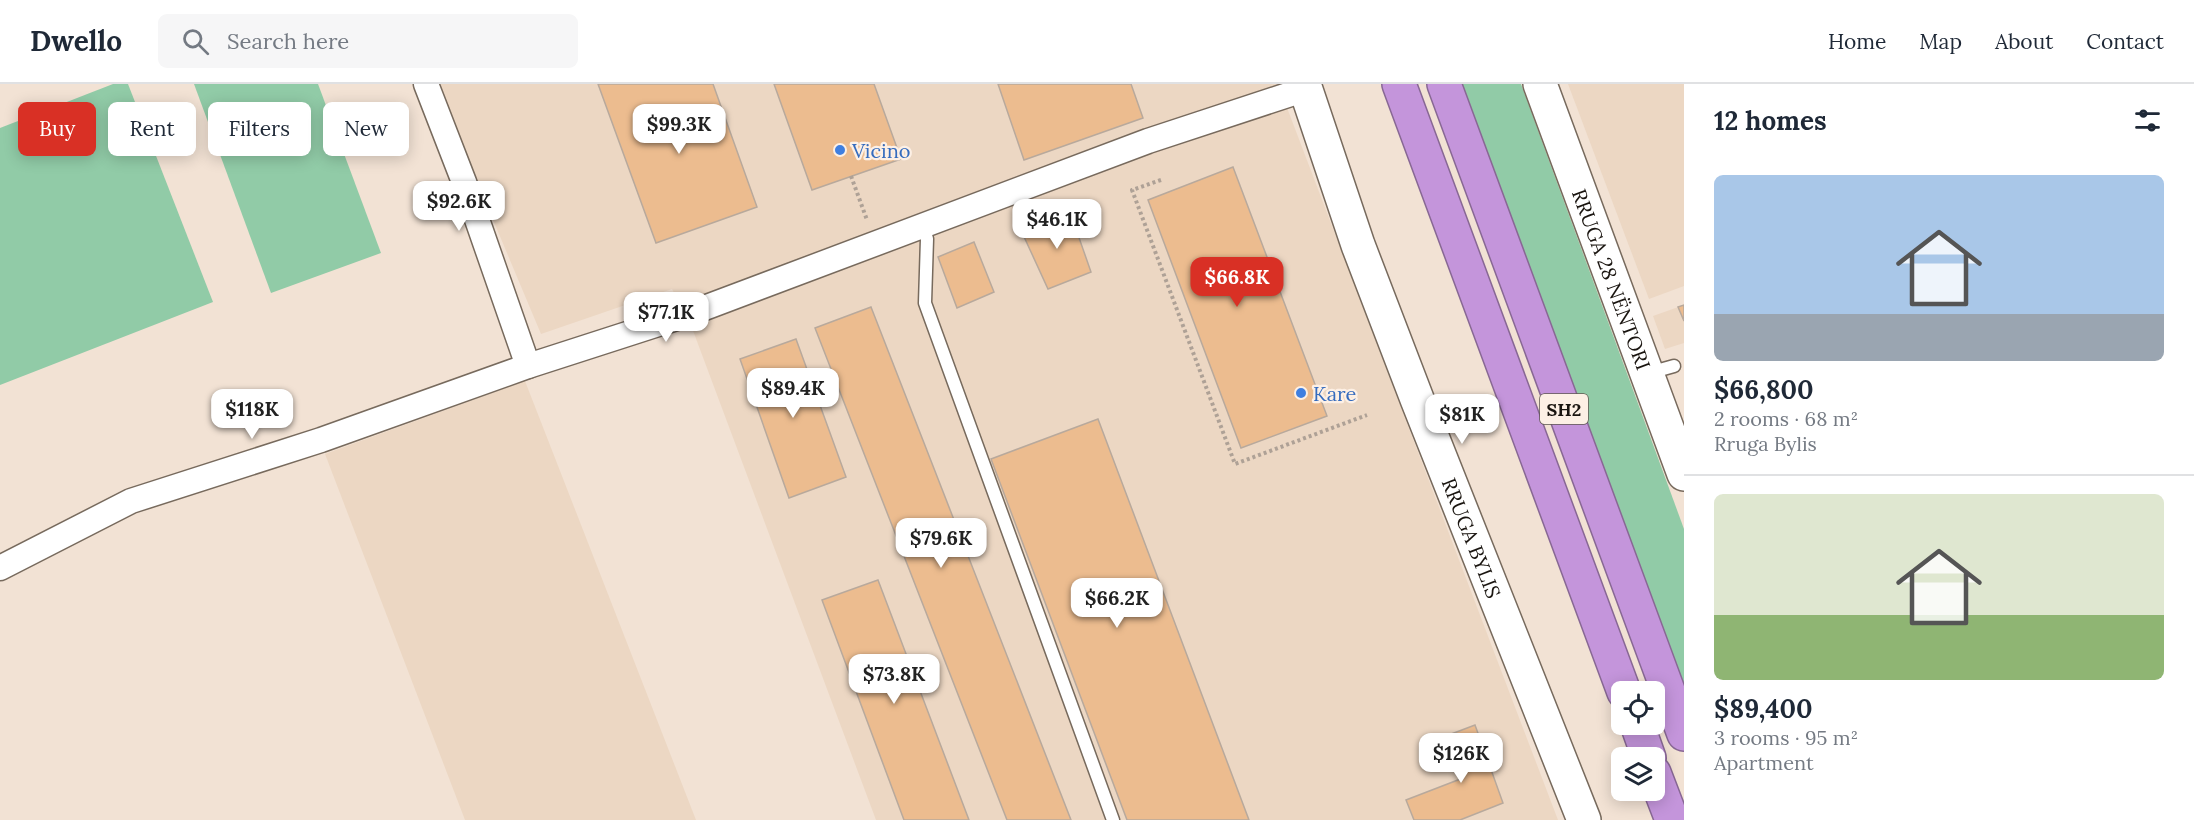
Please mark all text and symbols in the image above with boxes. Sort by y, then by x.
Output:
search box [158,14,578,68]
text: Dwello [30,23,122,59]
icon: search [179,25,212,58]
text: Search here [227,27,349,55]
text: Home [1828,28,1886,55]
text: Map [1919,28,1962,55]
text: About [1995,28,2053,55]
text: Contact [2086,28,2164,55]
chip: Buy [18,102,96,156]
chip: Rent [108,102,196,156]
chip: Filters [208,102,311,156]
chip: New [323,102,409,156]
pin: $99.3K [630,104,728,155]
text: 12 homes [1714,104,1827,137]
icon: filters [2131,104,2164,137]
text: $99.3K [647,111,711,136]
place label: Vicino [851,138,910,163]
marker: Vicino [833,143,847,157]
pin: $92.6K [410,181,508,232]
street label: RRUGA 28 NËNTORI [1567,185,1657,373]
text: $92.6K [427,188,491,213]
pin: $46.1K [1008,199,1106,250]
text: $46.1K [1026,206,1088,231]
icon: home [1885,214,1993,322]
pin: $66.8K [1188,257,1286,308]
text: $66.8K [1204,264,1270,289]
pin: $77.1K [617,292,715,343]
text: $77.1K [638,299,694,324]
pin: $89.4K [744,368,842,419]
text: $66,800 [1714,373,1814,406]
text: $89.4K [761,375,825,400]
place label: Kare [1313,381,1357,406]
marker: Kare [1294,386,1308,400]
pin: $118K [210,389,294,440]
pin: $81K [1426,394,1498,445]
road number: SH2 [1540,394,1588,424]
text: $118K [225,396,279,421]
text: $81K [1439,401,1485,426]
text: 2 rooms · 68 m² [1714,406,1858,431]
text: Rruga Bylis [1714,431,1817,456]
street label: RRUGA BYLIS [1437,474,1507,601]
pin: $79.6K [892,518,990,569]
text: $79.6K [910,525,972,550]
icon: home [1885,533,1993,641]
pin: $66.2K [1068,578,1166,629]
text: $66.2K [1085,585,1149,610]
pin: $73.8K [845,654,943,705]
text: $73.8K [863,661,925,686]
map controls [1611,681,1665,801]
button: locate [1611,681,1665,735]
text: $89,400 [1714,692,1813,725]
text: 3 rooms · 95 m² [1714,725,1858,750]
pin: $126K [1419,733,1503,784]
text: $126K [1433,740,1489,765]
button: layers [1611,747,1665,801]
text: Apartment [1714,750,1814,775]

